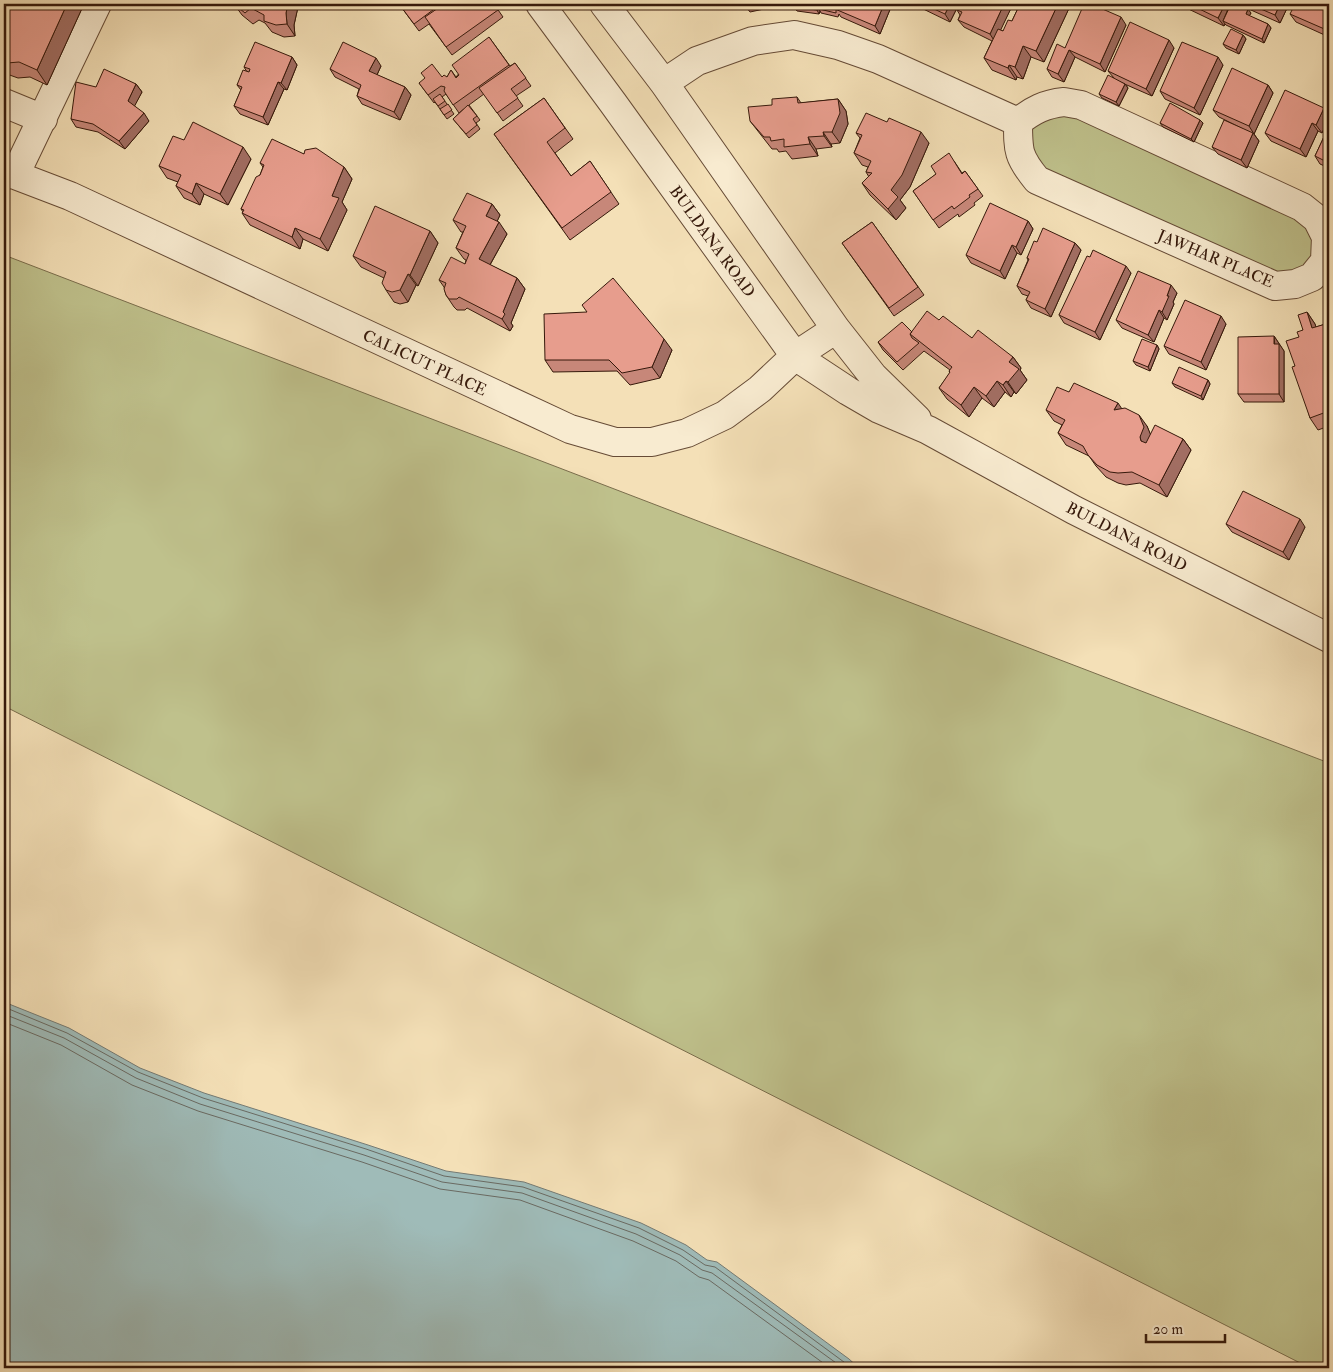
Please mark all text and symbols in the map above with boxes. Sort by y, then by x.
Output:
street label: BULDANA ROAD [665,182,759,301]
street label: JAWHAR PLACE [1153,225,1277,293]
street label: CALICUT PLACE [359,325,490,400]
street label: BULDANA ROAD [1063,498,1190,576]
scale bar [1146,1312,1224,1344]
text: 20 m [1153,1320,1183,1339]

